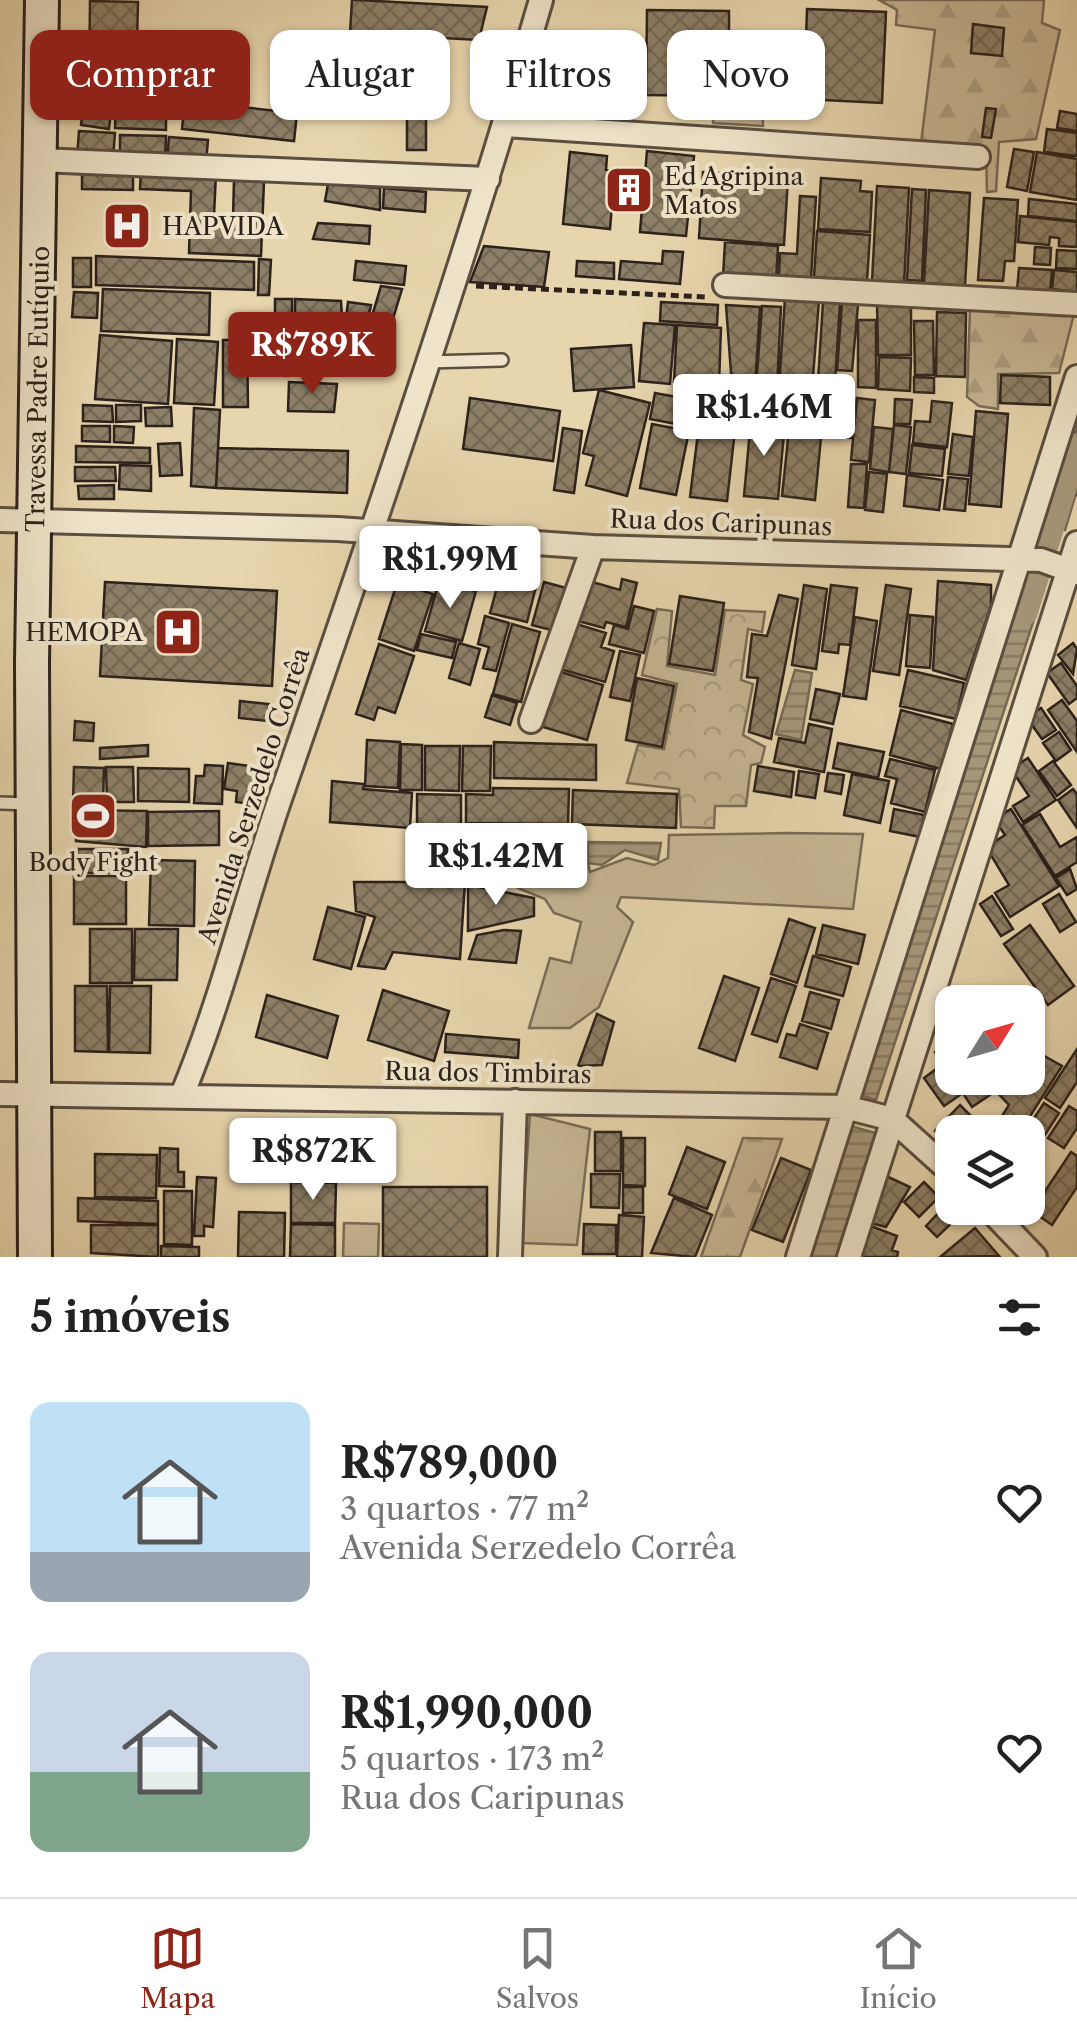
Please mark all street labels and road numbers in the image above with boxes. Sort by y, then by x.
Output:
street label: Travessa Padre Eutíquio [20,246,56,532]
street label: Rua dos Caripunas [609,504,833,542]
street label: Avenida Serzedelo Corrêa [191,643,317,949]
street label: Rua dos Timbiras [384,1056,592,1090]

